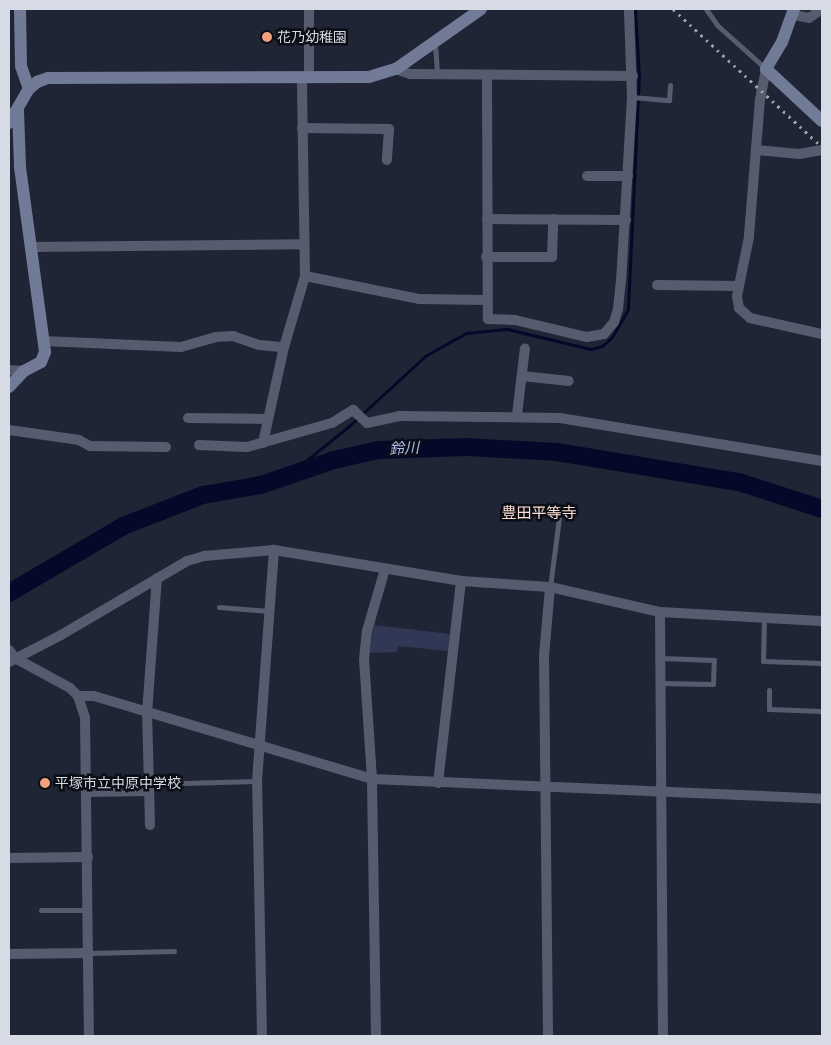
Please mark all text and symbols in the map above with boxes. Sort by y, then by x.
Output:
place label: 花乃幼稚園 [277,29,347,45]
marker: 花乃幼稚園 [261,31,273,43]
water label: 鈴川 [389,439,419,459]
district label: 豊田平等寺 [502,505,576,523]
place label: 平塚市立中原中学校 [55,775,181,791]
marker: 平塚市立中原中学校 [39,777,51,789]

